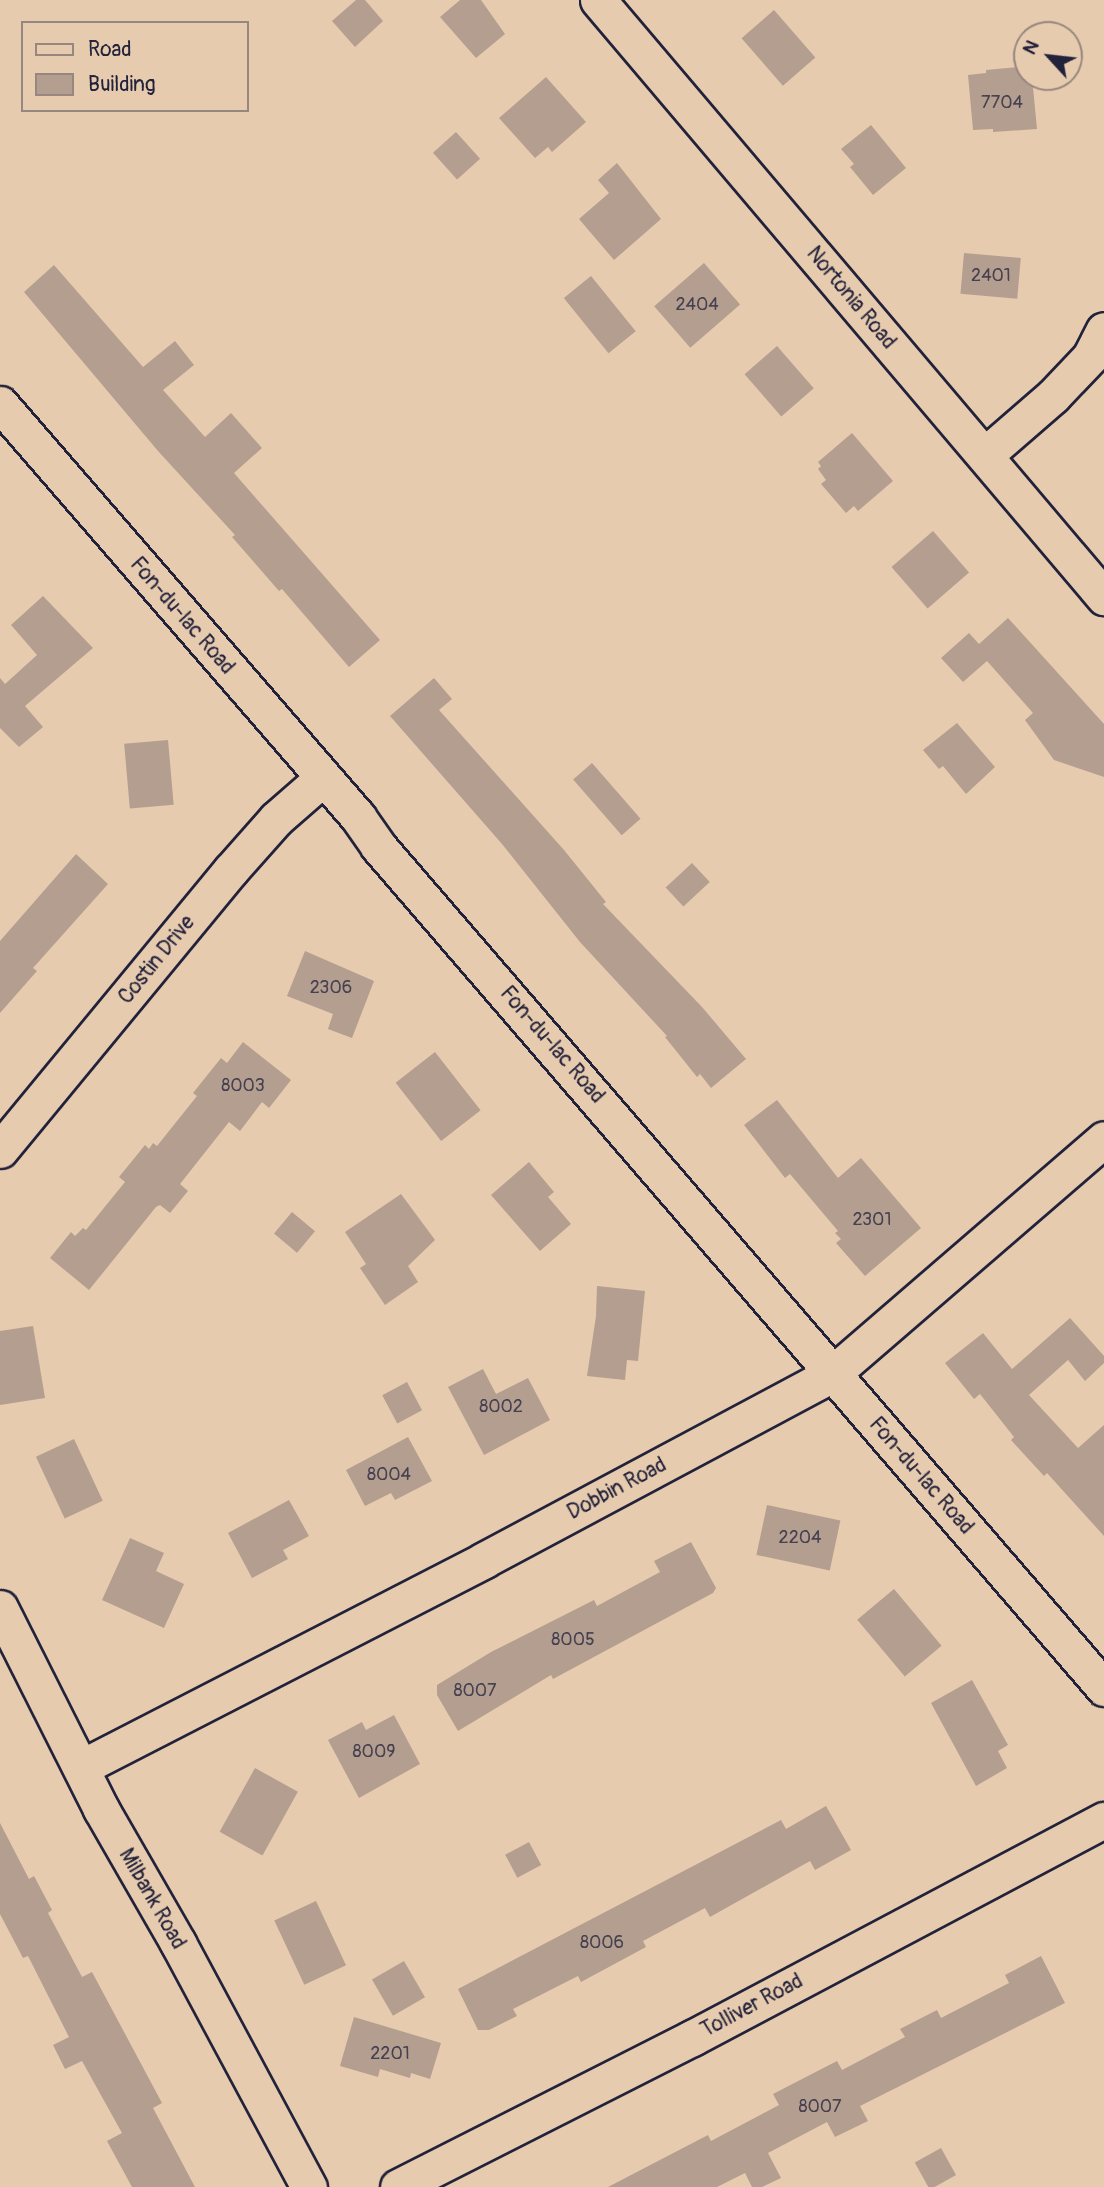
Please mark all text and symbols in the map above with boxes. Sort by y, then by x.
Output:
legend [21,21,248,112]
north arrow [1013,21,1083,91]
text: Road [88,36,132,63]
text: N [1017,36,1045,59]
text: Building [88,71,155,98]
house number: 7704 [981,92,1023,114]
street label: Nortonia Road [801,242,901,354]
house number: 2401 [971,265,1011,287]
house number: 2404 [675,294,719,316]
street label: Fon-du-lac Road [124,552,240,680]
street label: Costin Drive [114,911,200,1009]
house number: 2306 [310,977,352,999]
street label: Fon-du-lac Road [494,981,610,1109]
house number: 8003 [221,1075,265,1097]
house number: 2301 [853,1209,891,1231]
house number: 8002 [479,1396,523,1418]
street label: Fon-du-lac Road [863,1412,979,1540]
street label: Dobbin Road [563,1452,671,1526]
house number: 8004 [367,1464,411,1486]
house number: 2204 [779,1527,821,1549]
house number: 8005 [551,1629,595,1651]
house number: 8007 [453,1680,497,1702]
house number: 8009 [353,1741,395,1763]
street label: Milbank Road [113,1844,191,1954]
house number: 8006 [580,1932,624,1954]
street label: Tolliver Road [697,1969,807,2043]
house number: 2201 [370,2043,410,2065]
house number: 8007 [798,2096,842,2118]

